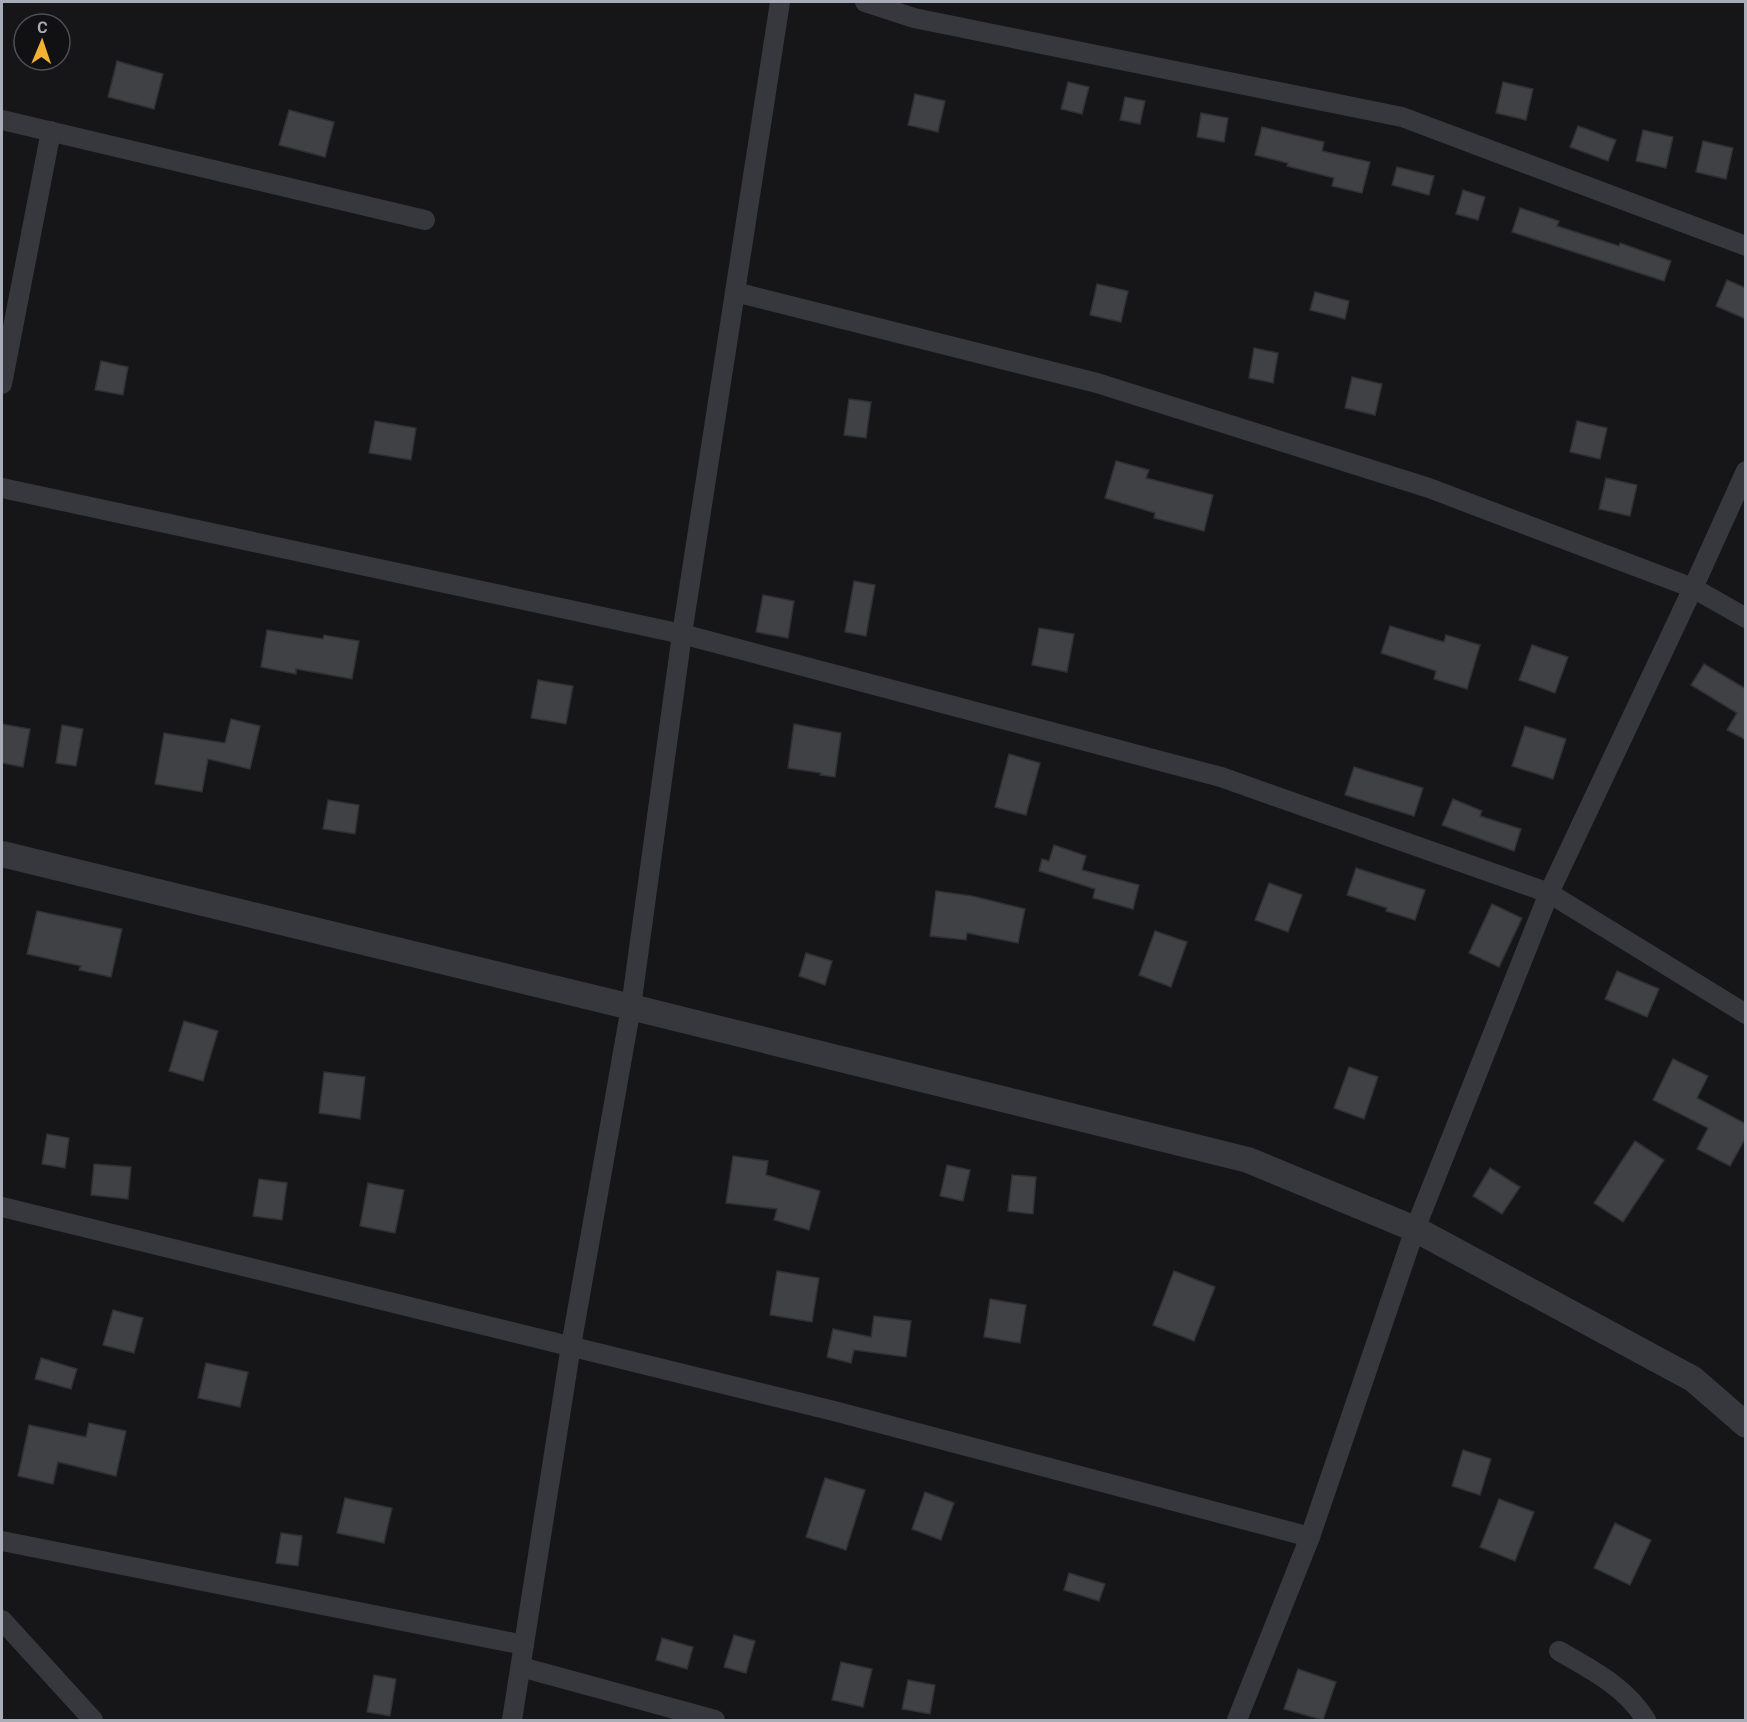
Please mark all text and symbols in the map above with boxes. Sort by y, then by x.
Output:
north arrow [12,12,72,72]
text: С [37,18,48,37]

